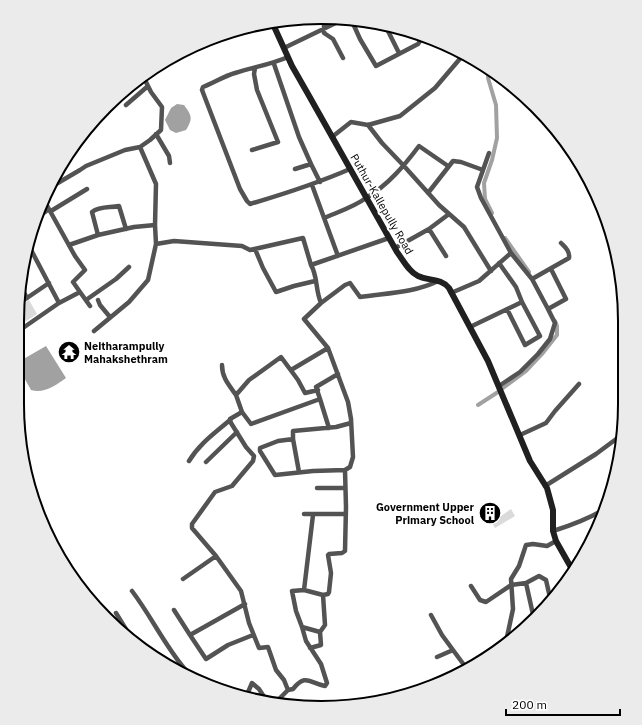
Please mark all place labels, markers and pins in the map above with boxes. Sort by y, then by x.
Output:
temple icon: Neitharampully Mahakshethram [56,339,82,365]
place label: Neitharampully Mahakshethram [84,339,168,366]
place label: Government Upper Primary School [376,500,475,527]
building icon: Government Upper Primary School [477,500,503,526]

